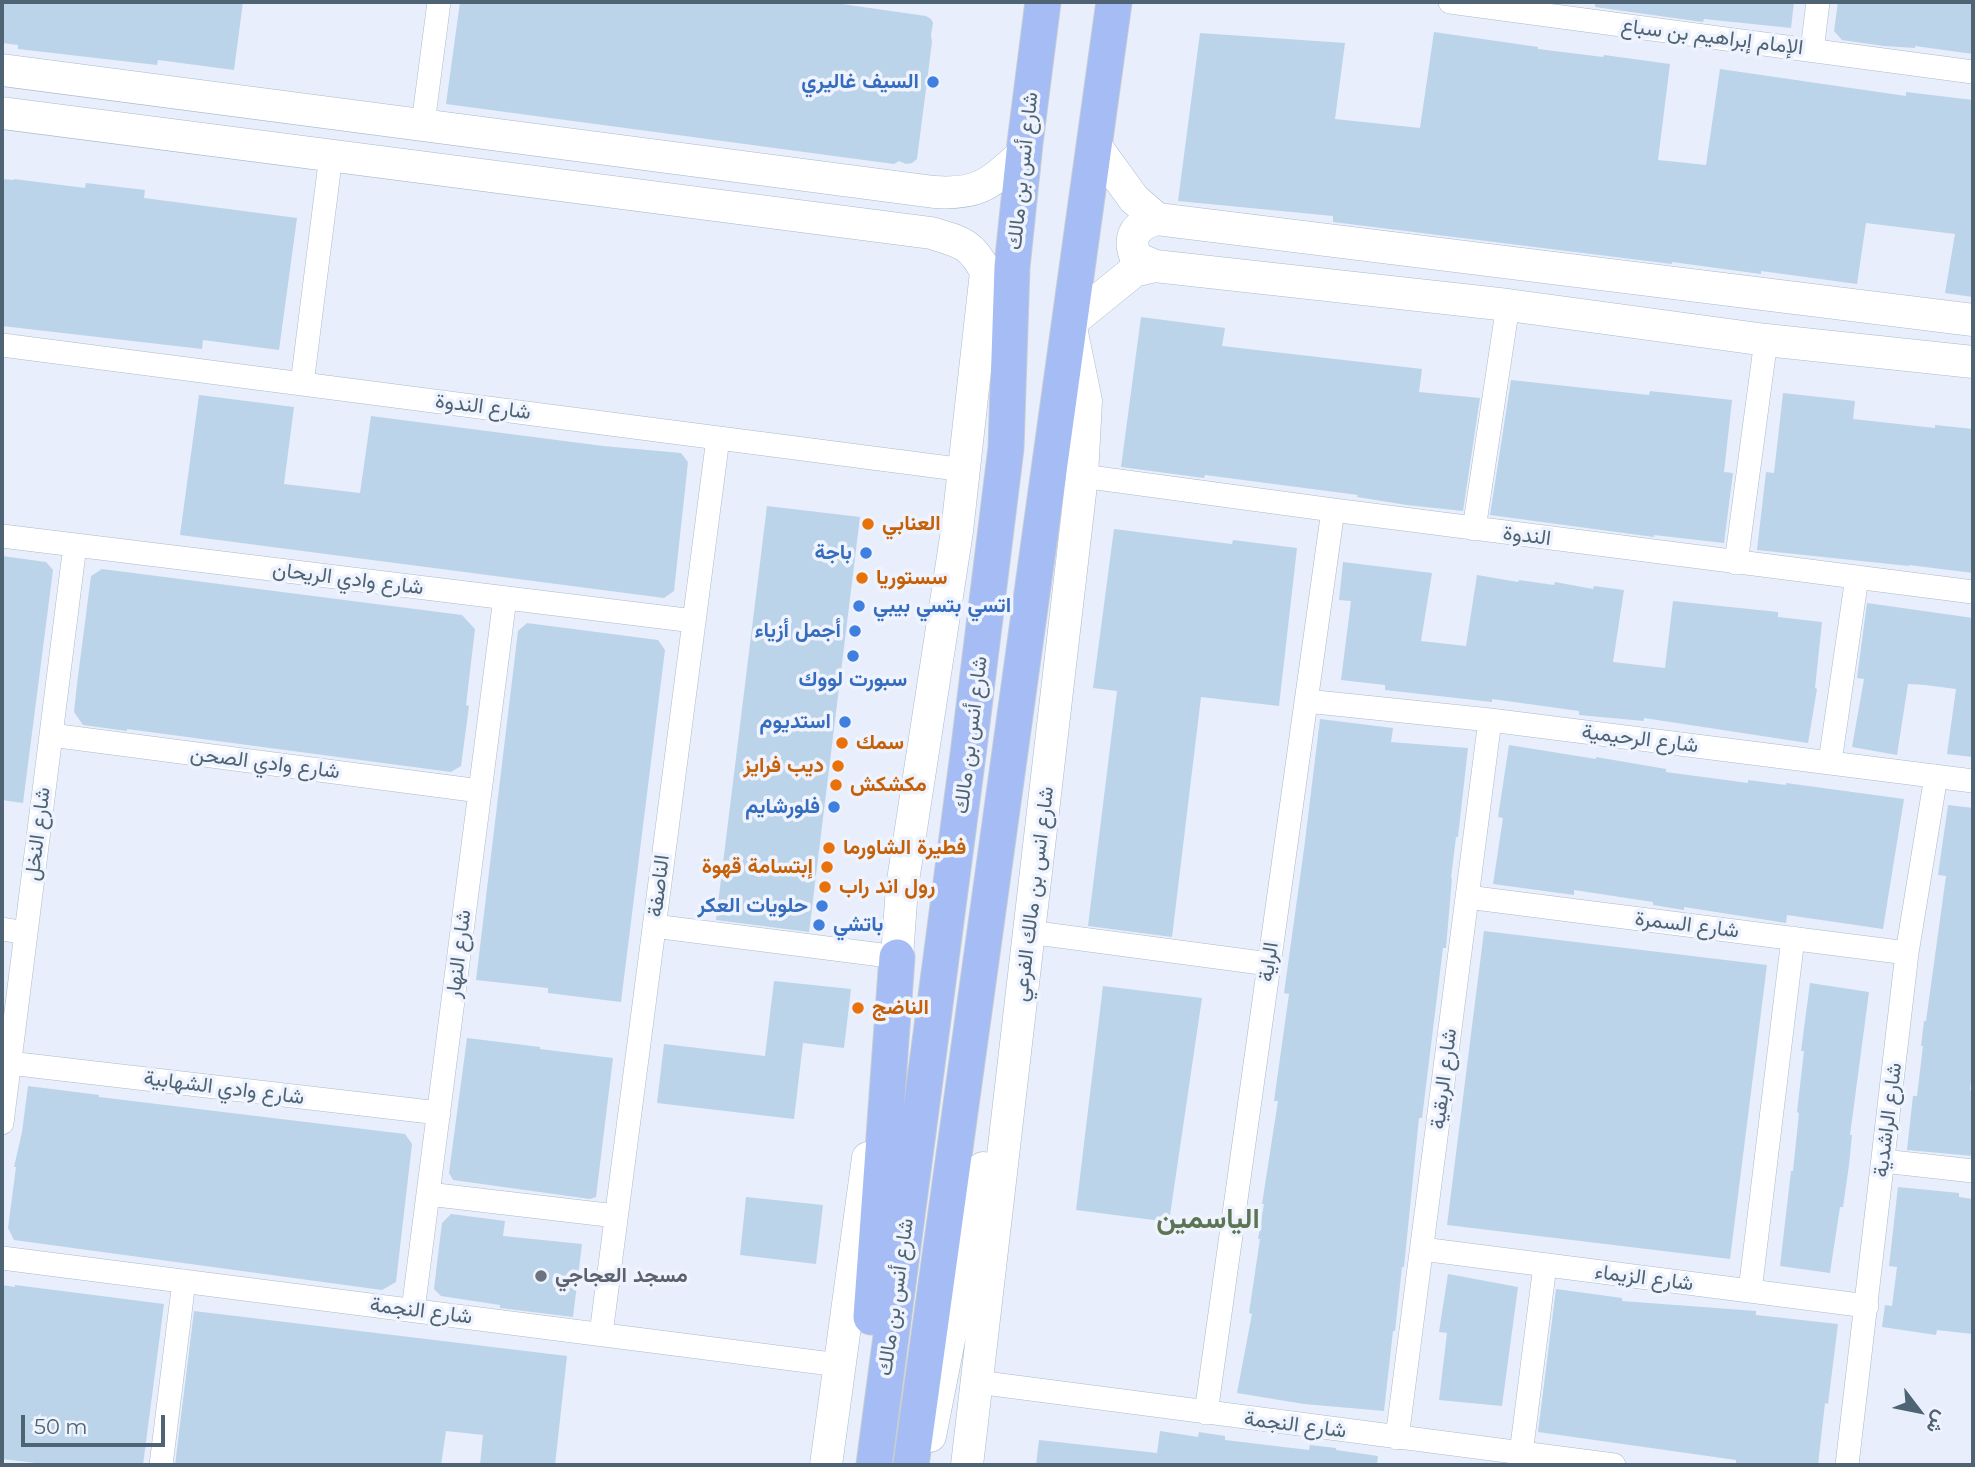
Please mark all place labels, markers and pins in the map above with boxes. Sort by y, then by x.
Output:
place label: السيف غاليري [801,69,919,95]
marker: السيف غاليري [925,74,941,90]
place label: العنابي [882,511,941,537]
marker: العنابي [860,516,876,532]
place label: باجة [814,540,852,566]
marker: باجة [858,545,874,561]
place label: سستوريا [876,565,948,591]
marker: سستوريا [854,570,870,586]
place label: اتسي بتسي بيبي [873,593,1011,619]
marker: اتسي بتسي بيبي [851,598,867,614]
place label: أجمل أزياء [754,618,841,644]
marker: أجمل أزياء [847,623,863,639]
marker: سبورت لووك [845,648,861,664]
place label: سبورت لووك [799,667,907,693]
place label: استديوم [760,709,831,735]
marker: استديوم [837,714,853,730]
place label: سمك [856,730,904,756]
marker: سمك [834,735,850,751]
place label: ديب فرايز [743,753,824,779]
marker: ديب فرايز [830,758,846,774]
place label: مكشكش [850,772,927,798]
marker: مكشكش [828,777,844,793]
place label: فلورشايم [745,794,820,820]
marker: فلورشايم [826,799,842,815]
place label: فطيرة الشاورما [843,835,966,861]
marker: فطيرة الشاورما [821,840,837,856]
place label: إبتسامة قهوة [702,854,813,880]
marker: إبتسامة قهوة [819,859,835,875]
place label: رول اند راب [839,874,935,900]
marker: رول اند راب [817,879,833,895]
place label: حلويات العكر [697,893,808,919]
marker: حلويات العكر [814,898,830,914]
place label: باتشي [833,912,883,938]
marker: باتشي [811,917,827,933]
place label: الناضج [872,995,929,1021]
marker: الناضج [850,1000,866,1016]
place label: مسجد العجاجي [555,1263,688,1289]
marker: مسجد العجاجي [533,1268,549,1284]

